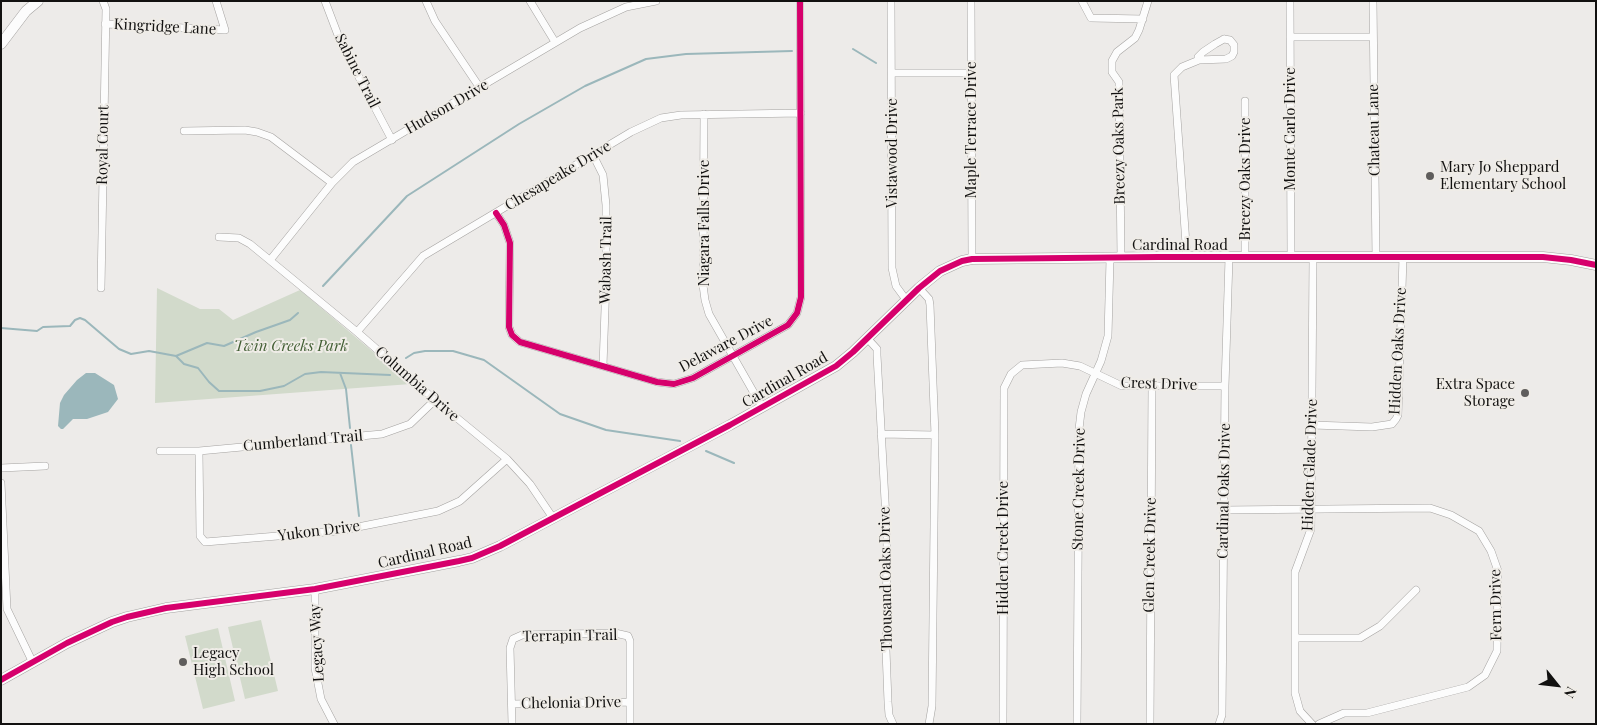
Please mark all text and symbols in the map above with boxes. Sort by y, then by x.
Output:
street label: Kingridge Lane [113,15,217,39]
street label: Sabine Trail [331,31,383,111]
street label: Maple Terrace Drive [962,61,980,199]
street label: Monte Carlo Drive [1281,67,1299,191]
street label: Hudson Drive [402,76,492,138]
street label: Chateau Lane [1364,84,1384,176]
street label: Breezy Oaks Park [1109,87,1129,205]
street label: Vistawood Drive [883,98,901,208]
street label: Royal Court [93,105,113,185]
street label: Breezy Oaks Drive [1236,117,1254,241]
street label: Chesapeake Drive [502,137,614,215]
place label: Mary Jo Sheppard Elementary School [1440,158,1566,193]
street label: Niagara Falls Drive [695,160,713,286]
marker: Mary Jo Sheppard Elementary School [1424,170,1436,182]
street label: Wabash Trail [596,216,616,304]
street label: Cardinal Road [1132,236,1228,254]
street label: Hidden Oaks Drive [1386,287,1410,415]
street label: Delaware Drive [676,312,776,376]
park label: Twin Creeks Park [234,337,348,355]
street label: Columbia Drive [371,343,463,425]
street label: Cardinal Road [739,348,831,412]
street label: Crest Drive [1120,374,1198,394]
place label: Extra Space Storage [1436,375,1515,410]
marker: Extra Space Storage [1519,387,1531,399]
street label: Hidden Glade Drive [1299,399,1321,531]
street label: Cardinal Oaks Drive [1214,423,1234,559]
street label: Cumberland Trail [242,427,364,455]
street label: Stone Creek Drive [1069,428,1089,550]
street label: Hidden Creek Drive [994,481,1012,615]
street label: Glen Creek Drive [1140,497,1160,613]
street label: Thousand Oaks Drive [876,507,896,651]
street label: Yukon Drive [277,517,361,545]
street label: Cardinal Road [376,533,474,573]
street label: Fern Drive [1486,569,1506,641]
street label: Legacy Way [306,604,328,682]
street label: Terrapin Trail [522,626,618,646]
place label: Legacy High School [193,644,274,679]
marker: Legacy High School [177,656,189,668]
north arrow [1532,660,1582,710]
text: N [1560,683,1581,702]
street label: Chelonia Drive [521,693,621,713]

